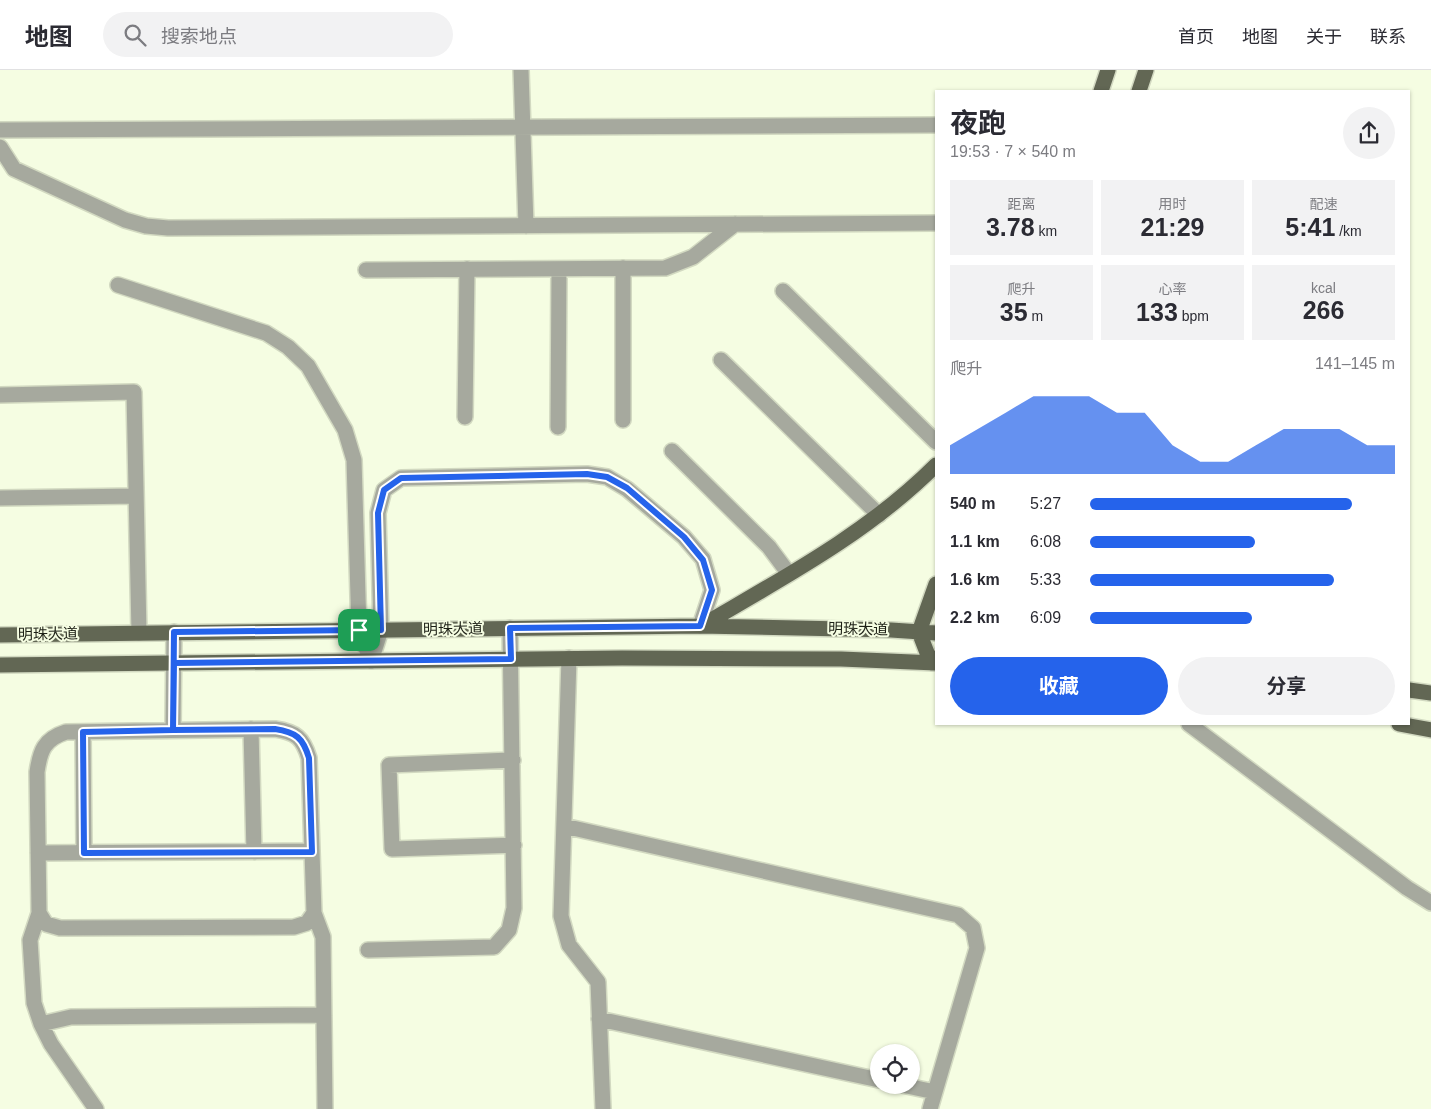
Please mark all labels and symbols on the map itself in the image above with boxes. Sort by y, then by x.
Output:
pin [338,609,380,651]
street label: 明珠大道 [423,619,483,638]
street label: 明珠大道 [828,619,888,638]
street label: 明珠大道 [18,624,78,643]

